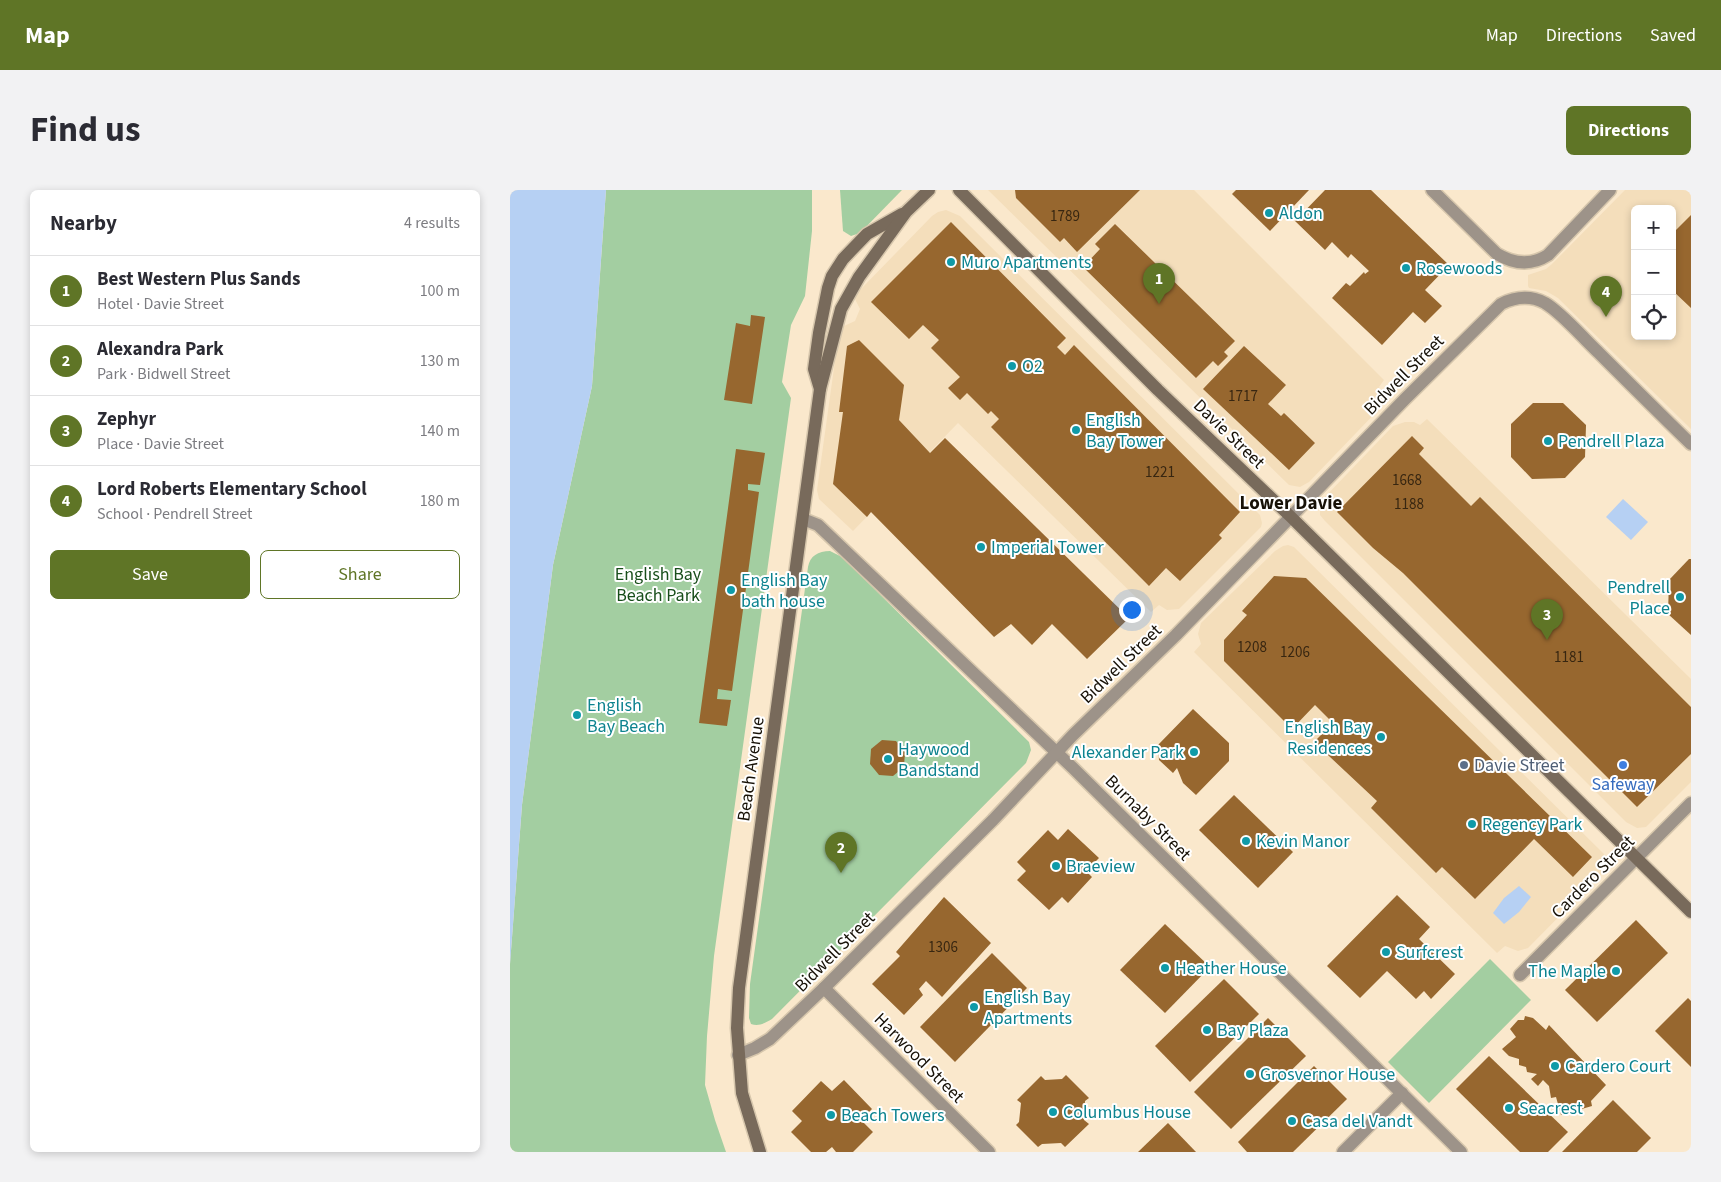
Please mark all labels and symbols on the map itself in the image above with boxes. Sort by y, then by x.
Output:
place label: Aldon [1279,201,1323,226]
house number: 1789 [1050,206,1080,227]
marker: Aldon [1263,207,1275,219]
place label: Muro Apartments [961,250,1091,275]
marker: Muro Apartments [945,256,957,268]
place label: Rosewoods [1416,256,1502,281]
marker: Rosewoods [1400,262,1412,274]
pin: 1 [1143,263,1175,304]
pin: 4 [1590,276,1622,317]
street label: Bidwell Street [1358,329,1450,421]
place label: O2 [1022,354,1043,379]
marker: O2 [1006,360,1018,372]
house number: 1717 [1228,386,1258,407]
street label: Davie Street [1188,394,1270,474]
place label: English Bay Tower [1086,408,1165,454]
marker: English Bay Tower [1070,424,1082,436]
place label: Pendrell Plaza [1558,429,1664,454]
marker: Pendrell Plaza [1542,435,1554,447]
house number: 1221 [1145,462,1175,483]
house number: 1668 [1392,470,1422,491]
district label: Lower Davie [1240,490,1343,517]
house number: 1188 [1394,494,1424,515]
place label: Imperial Tower [991,535,1104,560]
marker: Imperial Tower [975,541,987,553]
park label: English Bay Beach Park [615,562,702,608]
place label: English Bay bath house [741,568,828,614]
place label: Pendrell Place [1607,575,1670,621]
marker: English Bay bath house [725,584,737,596]
marker: Pendrell Place [1674,591,1686,603]
your location [1119,597,1145,623]
pin: 3 [1531,599,1563,640]
street label: Bidwell Street [1075,619,1167,709]
house number: 1208 [1237,637,1267,658]
house number: 1206 [1280,642,1310,663]
house number: 1181 [1554,647,1584,668]
place label: English Bay Beach [587,693,665,739]
marker: English Bay Beach [571,709,583,721]
street label: Beach Avenue [731,715,771,823]
place label: English Bay Residences [1285,715,1372,761]
marker: English Bay Residences [1375,731,1387,743]
place label: Haywood Bandstand [898,737,979,783]
place label: Alexander Park [1072,740,1184,765]
marker: Alexander Park [1188,746,1200,758]
marker: Haywood Bandstand [882,753,894,765]
place label: Davie Street [1474,753,1565,778]
marker: Davie Street [1458,759,1470,771]
marker: Safeway [1617,759,1629,771]
street label: Burnaby Street [1099,769,1197,867]
place label: Safeway [1591,772,1655,797]
place label: Regency Park [1482,812,1582,837]
marker: Regency Park [1466,818,1478,830]
place label: Kevin Manor [1256,829,1350,854]
street label: Cardero Street [1546,830,1640,924]
pin: 2 [825,832,857,873]
marker: Kevin Manor [1240,835,1252,847]
place label: Braeview [1066,854,1135,879]
marker: Braeview [1050,860,1062,872]
street label: Bidwell Street [789,906,881,998]
house number: 1306 [928,937,958,958]
place label: Surfcrest [1396,940,1463,965]
marker: Surfcrest [1380,946,1392,958]
place label: Heather House [1175,956,1287,981]
place label: The Maple [1528,959,1606,984]
marker: Heather House [1159,962,1171,974]
marker: The Maple [1610,965,1622,977]
place label: English Bay Apartments [984,985,1072,1031]
marker: English Bay Apartments [968,1001,980,1013]
street label: Harwood Street [868,1007,970,1109]
place label: Bay Plaza [1217,1018,1289,1043]
marker: Bay Plaza [1201,1024,1213,1036]
place label: Cardero Court [1565,1054,1671,1079]
marker: Cardero Court [1549,1060,1561,1072]
place label: Grosvernor House [1260,1062,1395,1087]
marker: Grosvernor House [1244,1068,1256,1080]
place label: Seacrest [1519,1096,1583,1121]
place label: Columbus House [1063,1100,1191,1125]
marker: Seacrest [1503,1102,1515,1114]
place label: Beach Towers [841,1103,945,1128]
marker: Columbus House [1047,1106,1059,1118]
marker: Beach Towers [825,1109,837,1121]
place label: Casa del Vandt [1302,1109,1413,1134]
marker: Casa del Vandt [1286,1115,1298,1127]

